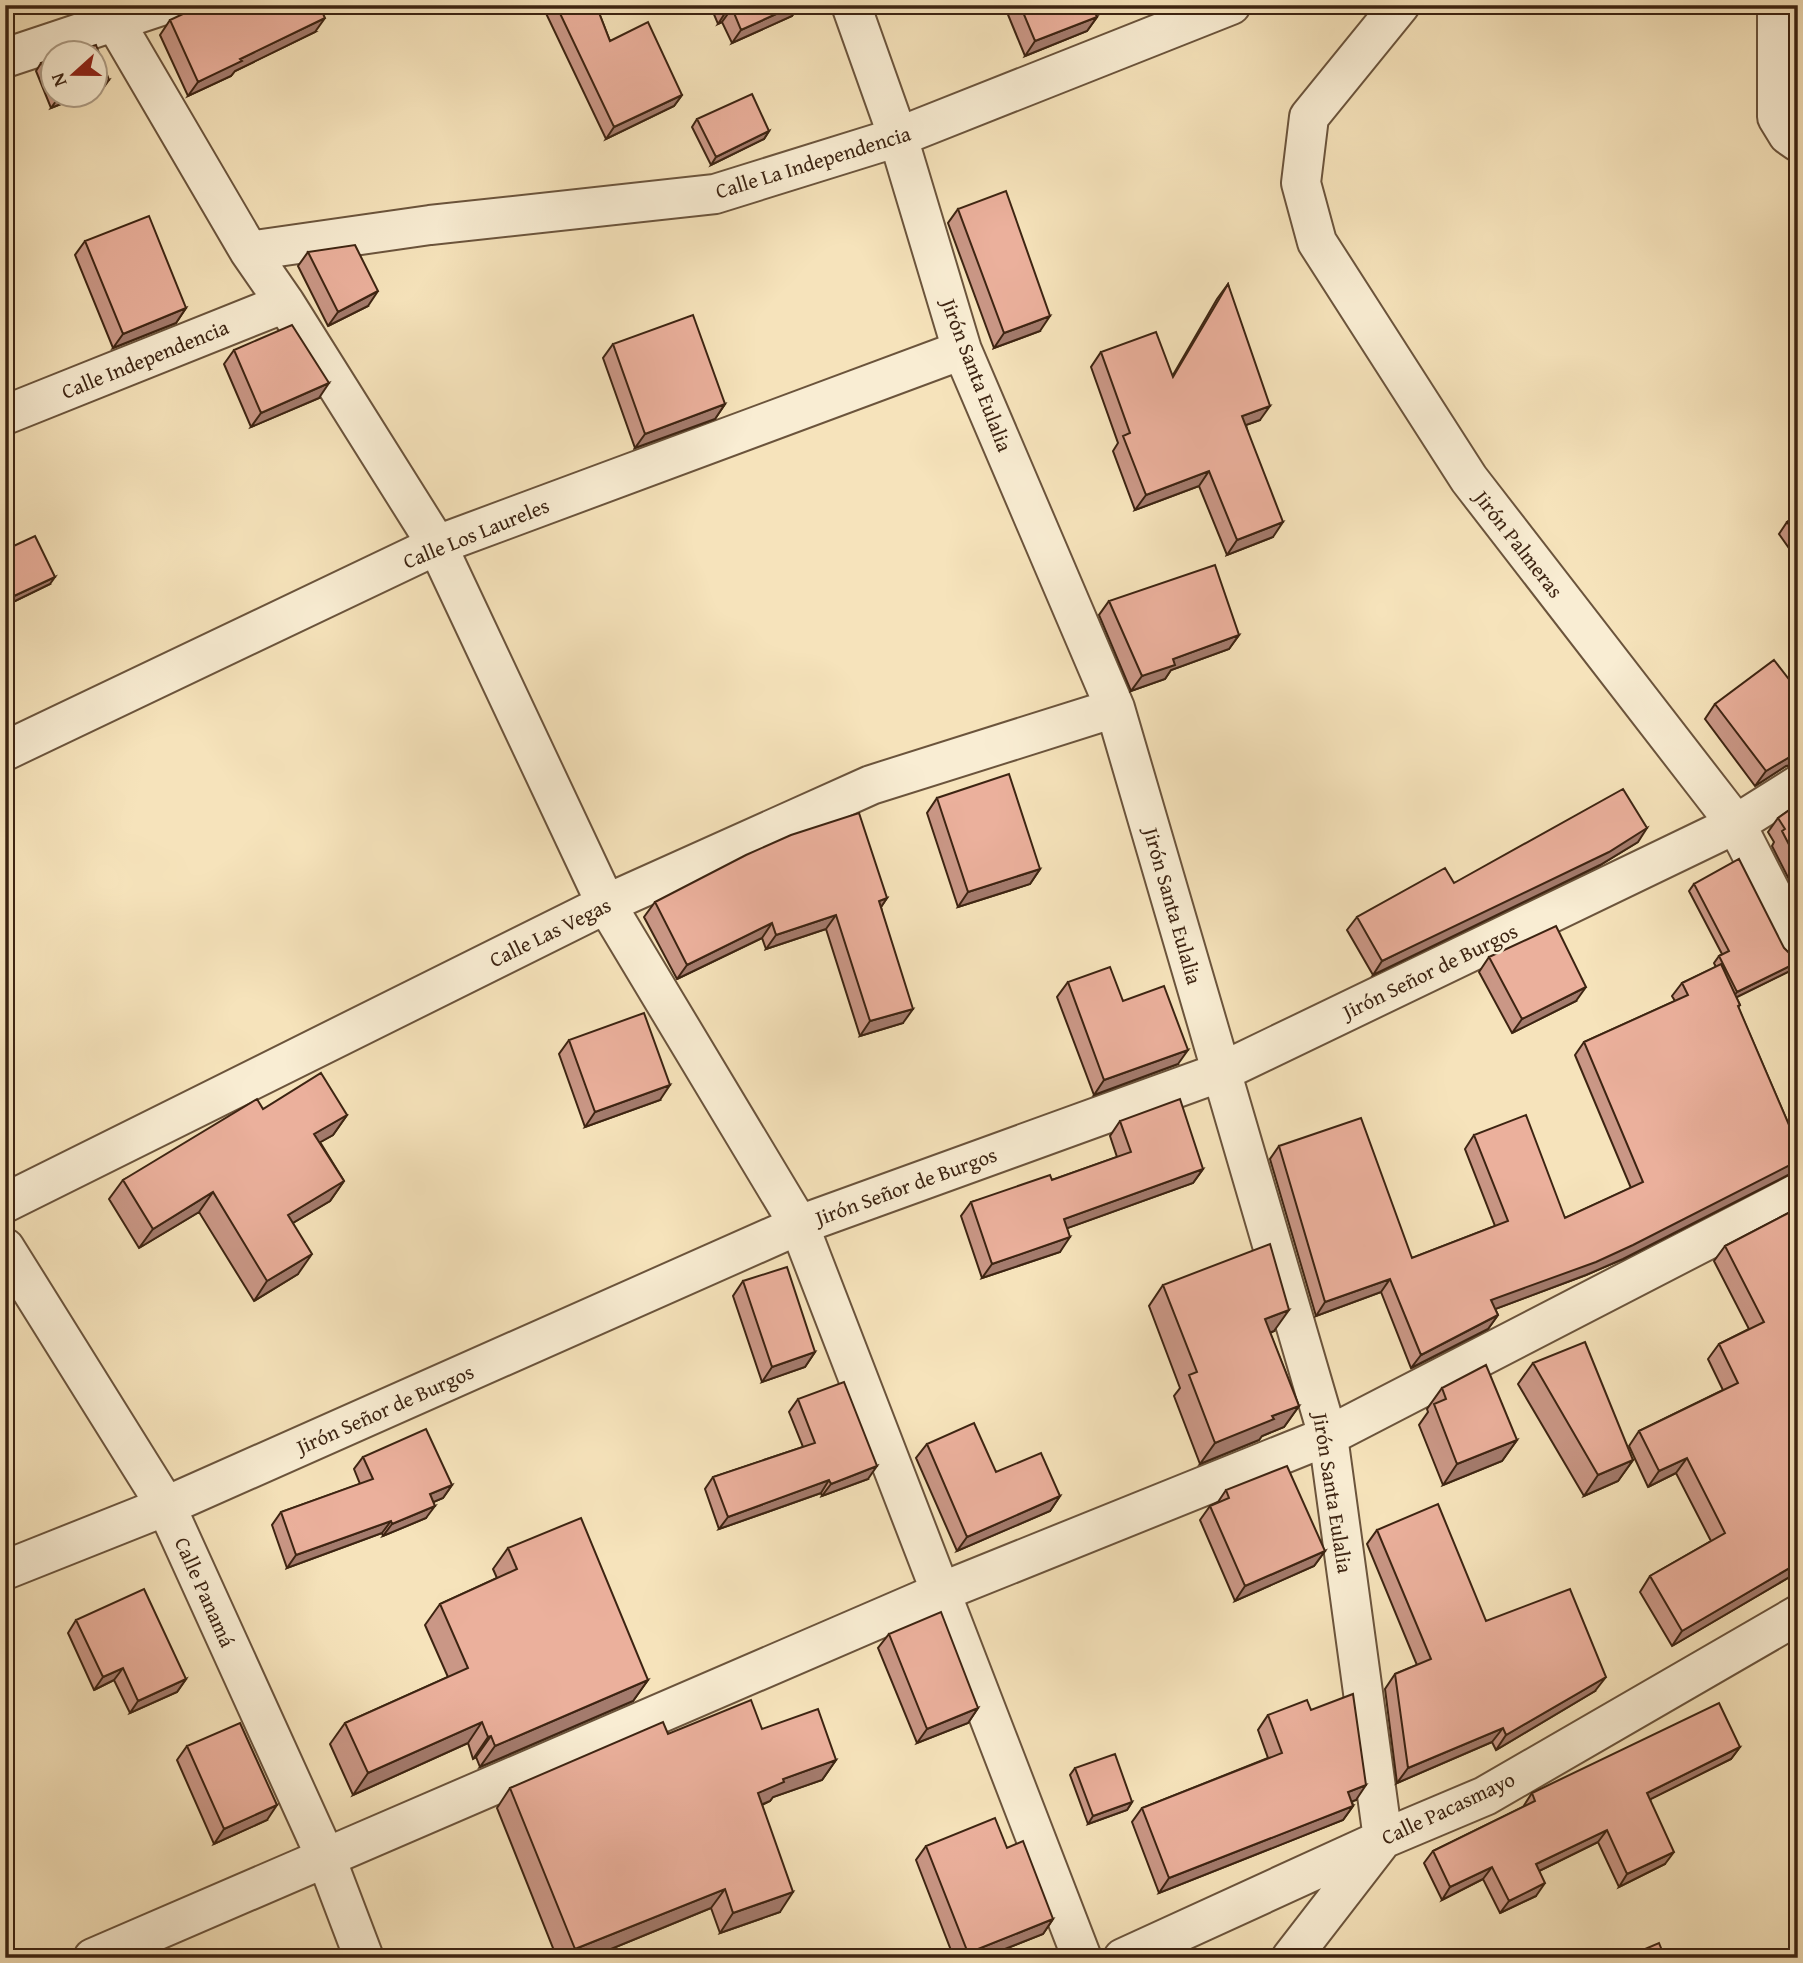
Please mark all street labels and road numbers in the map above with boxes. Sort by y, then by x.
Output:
street label: Calle La Independencia [712,118,915,206]
street label: Jirón Santa Eulalia [932,291,1020,456]
street label: Calle Independencia [57,311,233,407]
street label: Jirón Palmeras [1465,481,1571,604]
street label: Calle Los Laureles [398,490,554,576]
street label: Jirón Santa Eulalia [1135,821,1210,988]
street label: Calle Las Vegas [484,889,616,975]
street label: Jirón Señor de Burgos [1335,915,1523,1028]
street label: Jirón Señor de Burgos [808,1139,1001,1234]
street label: Jirón Señor de Burgos [289,1356,479,1463]
street label: Jirón Santa Eulalia [1305,1408,1361,1575]
street label: Calle Panamá [167,1532,243,1652]
street label: Calle Pacasmayo [1376,1763,1520,1853]

